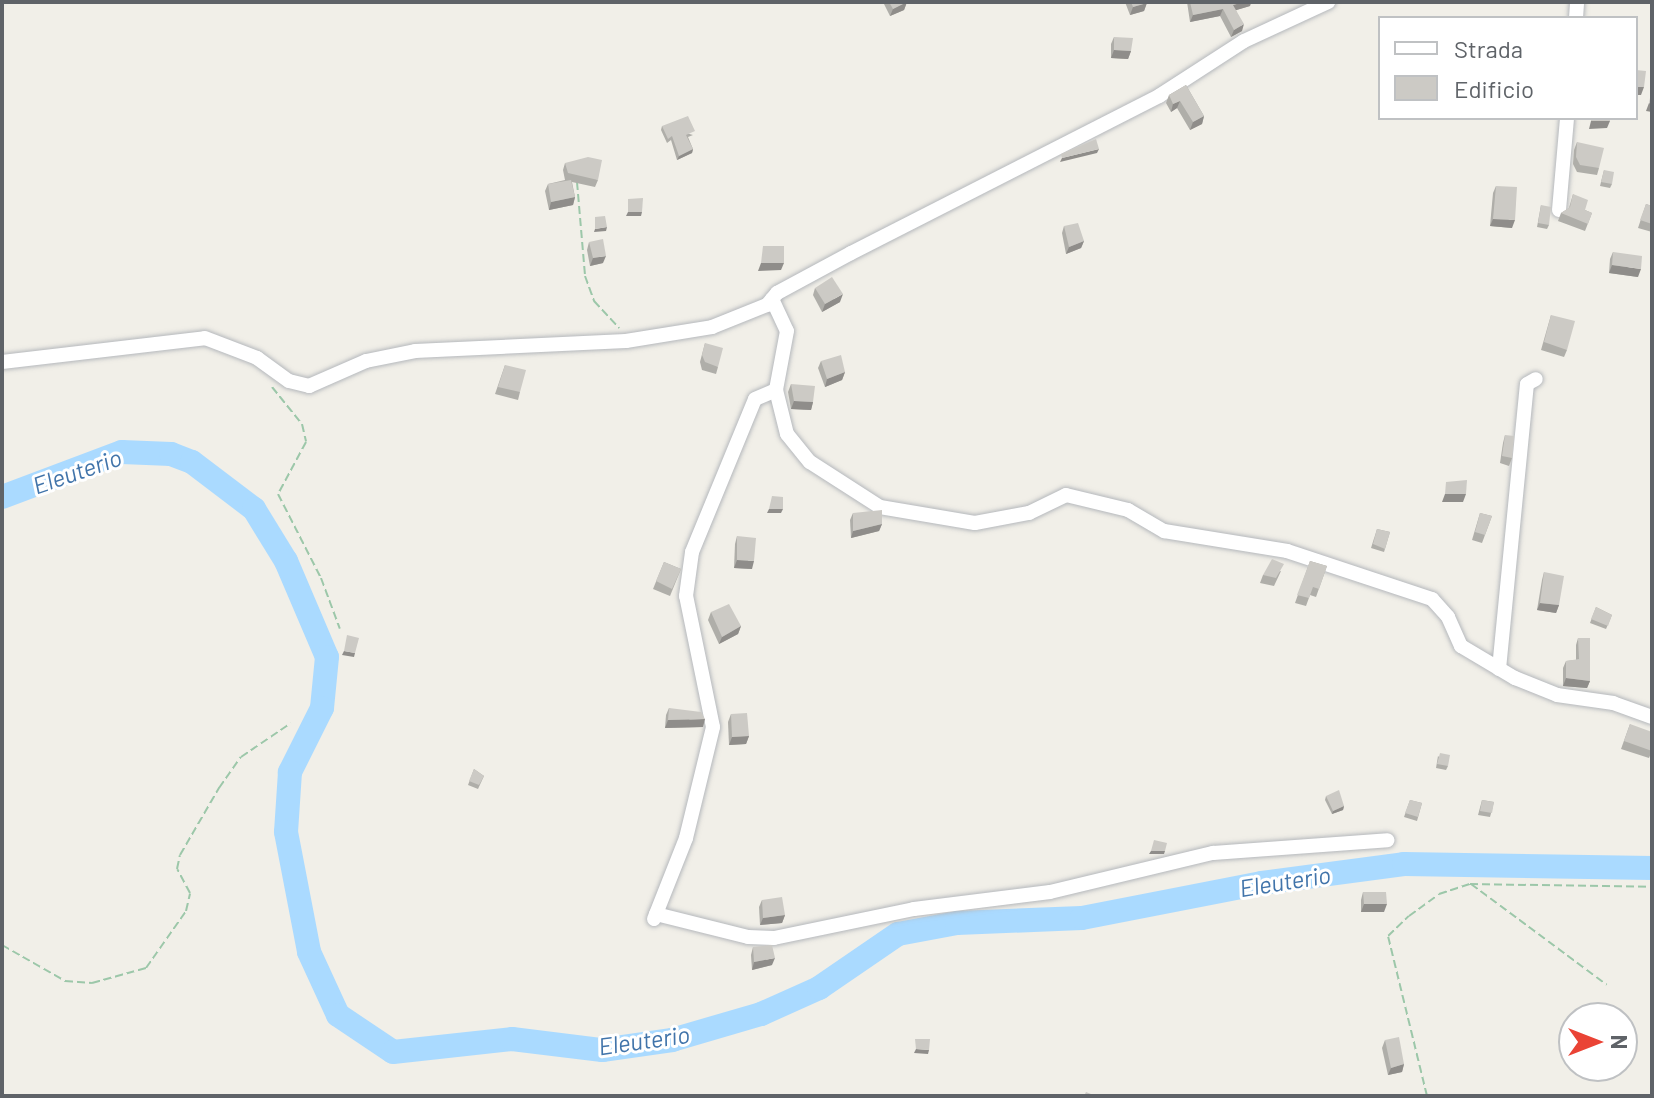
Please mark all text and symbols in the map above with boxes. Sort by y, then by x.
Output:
legend [1378,16,1638,120]
text: Strada [1454,34,1523,63]
text: Edificio [1454,74,1534,103]
water label: Eleuterio [29,442,125,500]
water label: Eleuterio [1237,860,1333,902]
north arrow [1558,1002,1638,1082]
water label: Eleuterio [596,1019,692,1061]
text: N [1607,1035,1633,1049]

